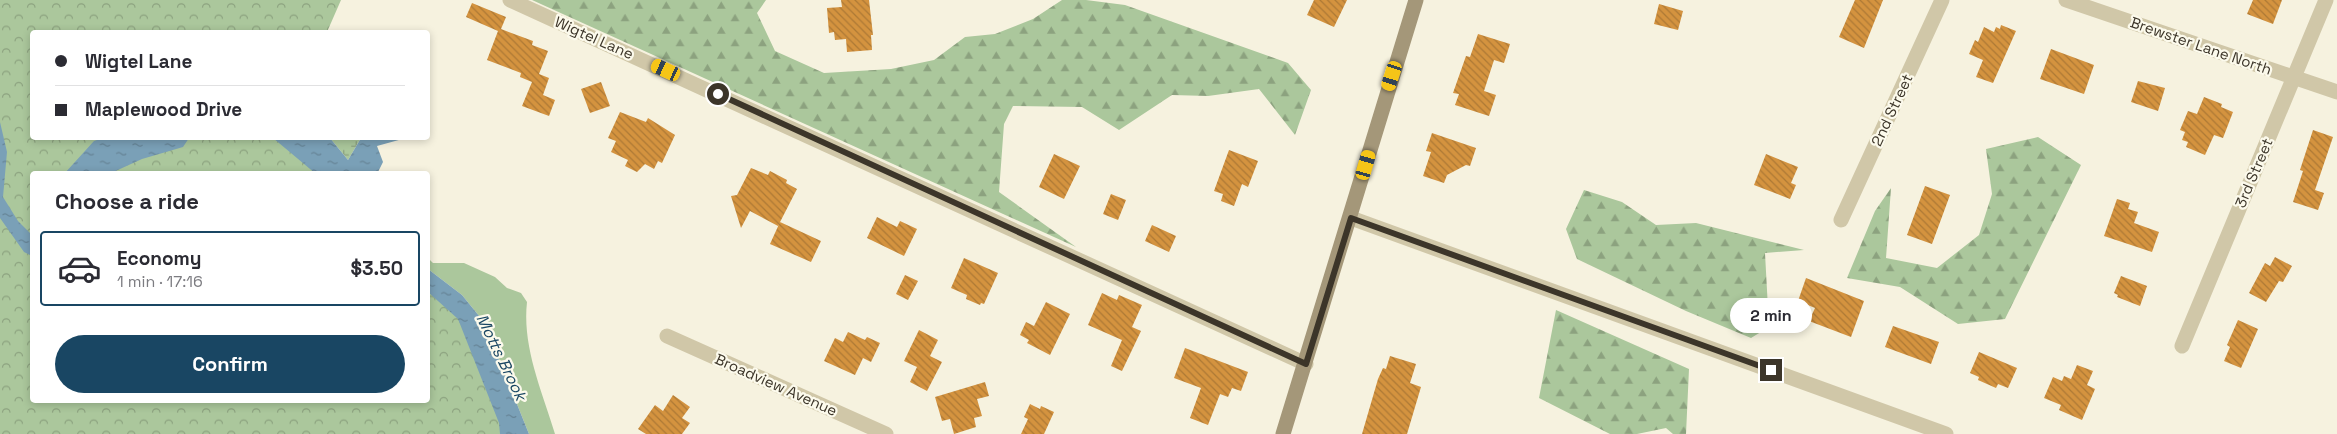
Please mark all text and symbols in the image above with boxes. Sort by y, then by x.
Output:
street label: Wigtel Lane [552,12,637,63]
street label: Brewster Lane North [2128,12,2274,79]
text: Wigtel Lane [85,49,192,74]
car [649,57,682,83]
car [1380,59,1403,93]
street label: 2nd Street [1867,71,1917,149]
route start [707,83,729,105]
text: Maplewood Drive [85,97,242,122]
street label: 3rd Street [2230,135,2277,210]
car [1354,149,1377,181]
text: Choose a ride [55,187,199,215]
icon: car [57,246,102,291]
text: Economy [117,246,201,271]
text: $3.50 [351,256,403,281]
text: 1 min · 17:16 [117,271,203,292]
callout: 2 min [1730,298,1812,332]
text: 2 min [1750,305,1792,326]
water label: Motts Brook [472,311,533,406]
button: Confirm [55,335,405,393]
street label: Broadview Avenue [712,349,840,420]
route end [1760,359,1782,381]

